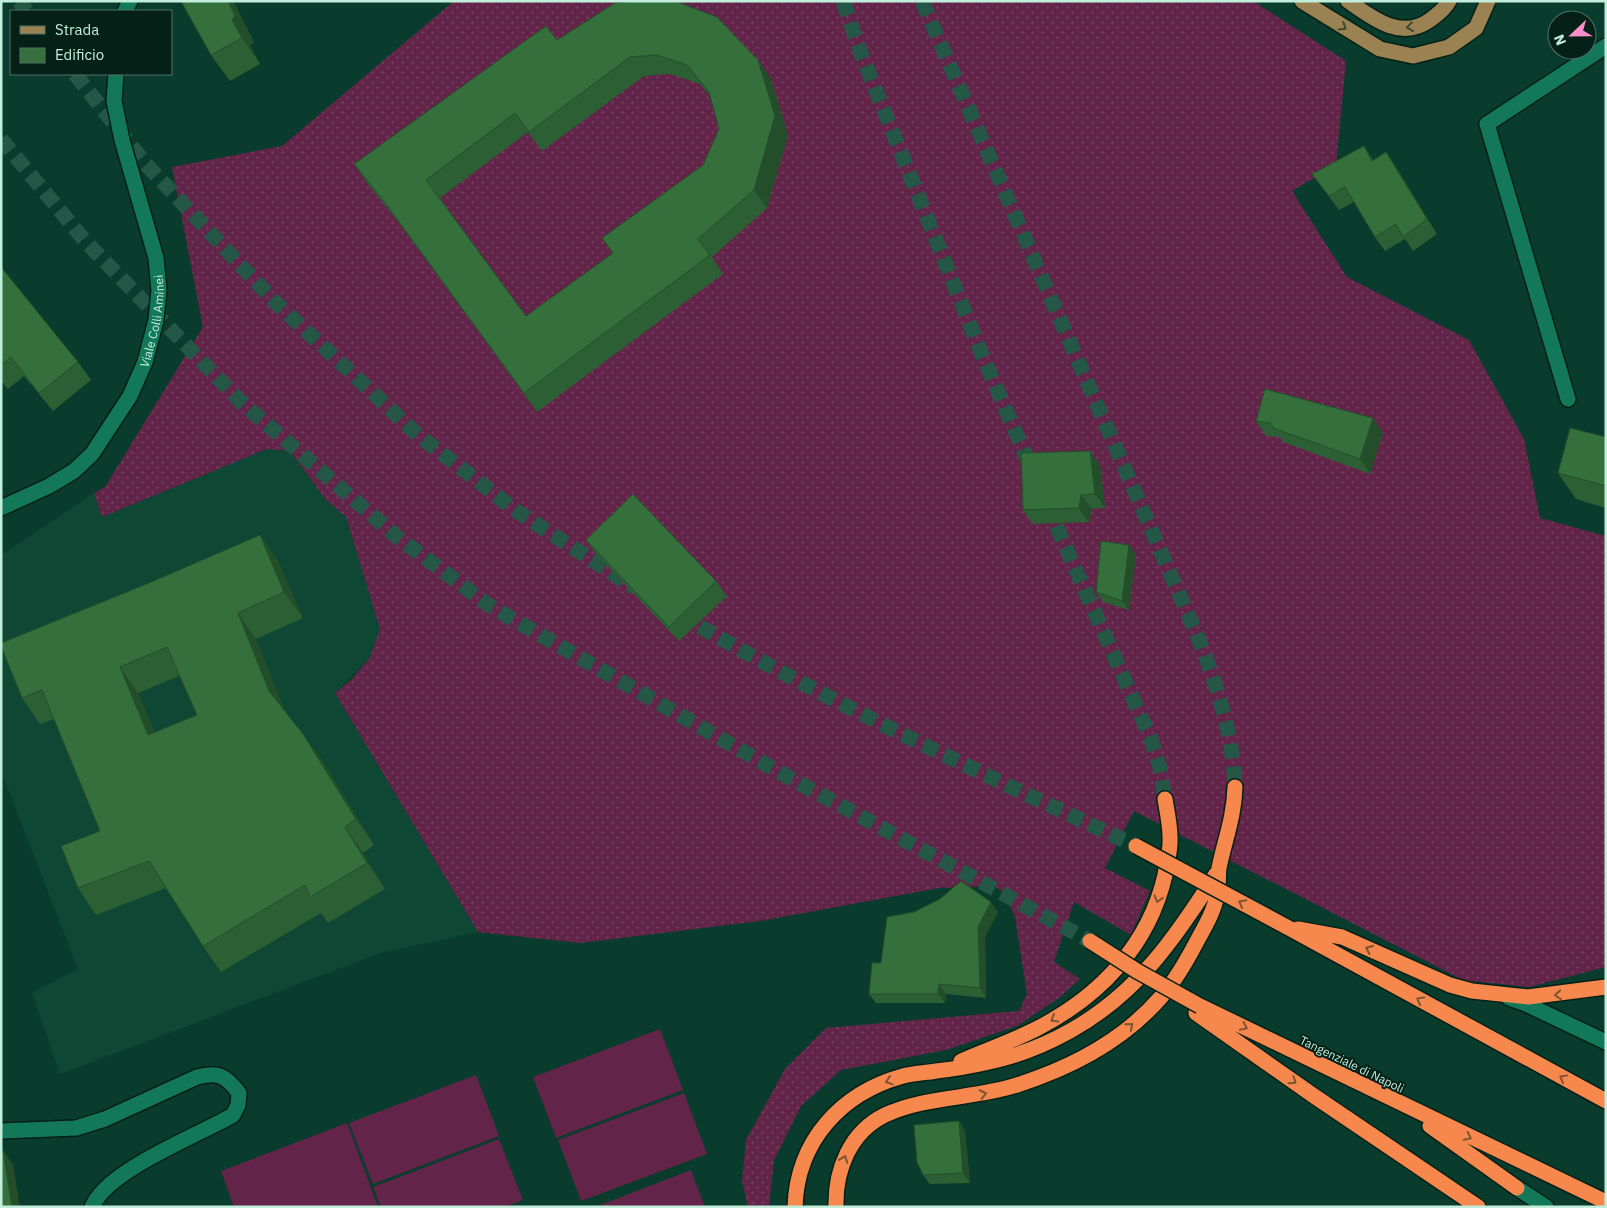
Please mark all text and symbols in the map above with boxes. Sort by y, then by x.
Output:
legend [10,10,172,75]
north arrow [1547,10,1597,60]
text: Strada [55,20,99,39]
one-way arrow [1338,21,1347,30]
one-way arrow [1406,21,1414,32]
text: N [1550,32,1570,48]
text: Edificio [55,45,104,64]
street label: Viale Colli Aminei [136,274,167,370]
one-way arrow [1154,894,1164,902]
one-way arrow [1238,899,1247,909]
one-way arrow [1365,944,1374,955]
one-way arrow [1553,989,1561,1000]
one-way arrow [1417,996,1426,1006]
one-way arrow [1051,1012,1060,1022]
one-way arrow [1239,1021,1248,1031]
one-way arrow [1124,1023,1133,1032]
street label: Tangenziale di Napoli [1297,1032,1407,1096]
one-way arrow [1559,1074,1568,1084]
one-way arrow [885,1075,893,1085]
one-way arrow [1287,1075,1297,1084]
one-way arrow [979,1089,988,1100]
one-way arrow [1463,1130,1472,1140]
one-way arrow [838,1155,848,1164]

